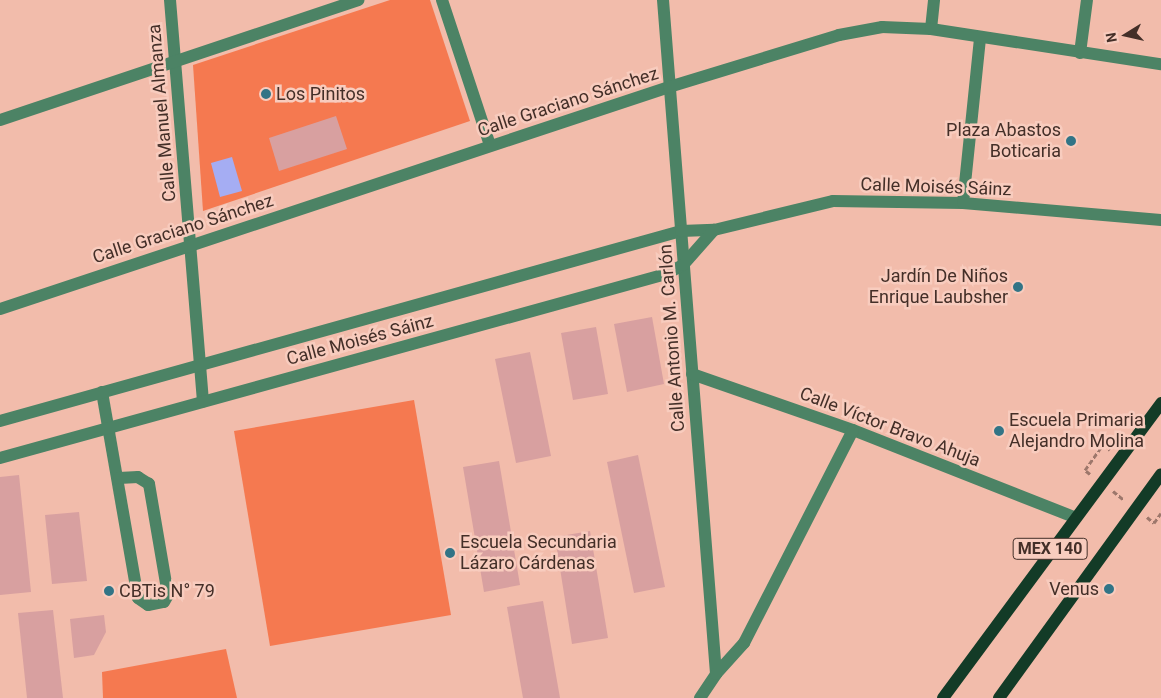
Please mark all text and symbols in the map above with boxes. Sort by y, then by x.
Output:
north arrow [1101,10,1151,60]
street label: Calle Manuel Almanza [143,23,181,203]
text: N [1102,31,1120,44]
street label: Calle Graciano Sánchez [475,63,661,141]
place label: Los Pinitos [276,83,365,105]
marker: Los Pinitos [260,88,272,100]
place label: Plaza Abastos Boticaria [946,120,1061,162]
marker: Plaza Abastos Boticaria [1065,135,1077,147]
street label: Calle Moisés Sáinz [860,174,1012,200]
street label: Calle Graciano Sánchez [90,190,276,268]
street label: Calle Antonio M. Carlón [655,243,689,433]
place label: Jardín De Niños Enrique Laubsher [869,266,1008,308]
marker: Jardín De Niños Enrique Laubsher [1012,281,1024,293]
street label: Calle Moisés Sáinz [284,310,436,370]
street label: Calle Víctor Bravo Ahuja [797,383,983,471]
place label: Escuela Primaria Alejandro Molina [1009,410,1144,452]
marker: Escuela Primaria Alejandro Molina [993,425,1005,437]
place label: Escuela Secundaria Lázaro Cárdenas [460,532,617,574]
road number: MEX 140 [1012,536,1088,562]
marker: Escuela Secundaria Lázaro Cárdenas [444,547,456,559]
place label: Venus [1049,578,1099,600]
place label: CBTis N° 79 [119,580,215,602]
marker: Venus [1103,583,1115,595]
marker: CBTis N° 79 [103,585,115,597]

